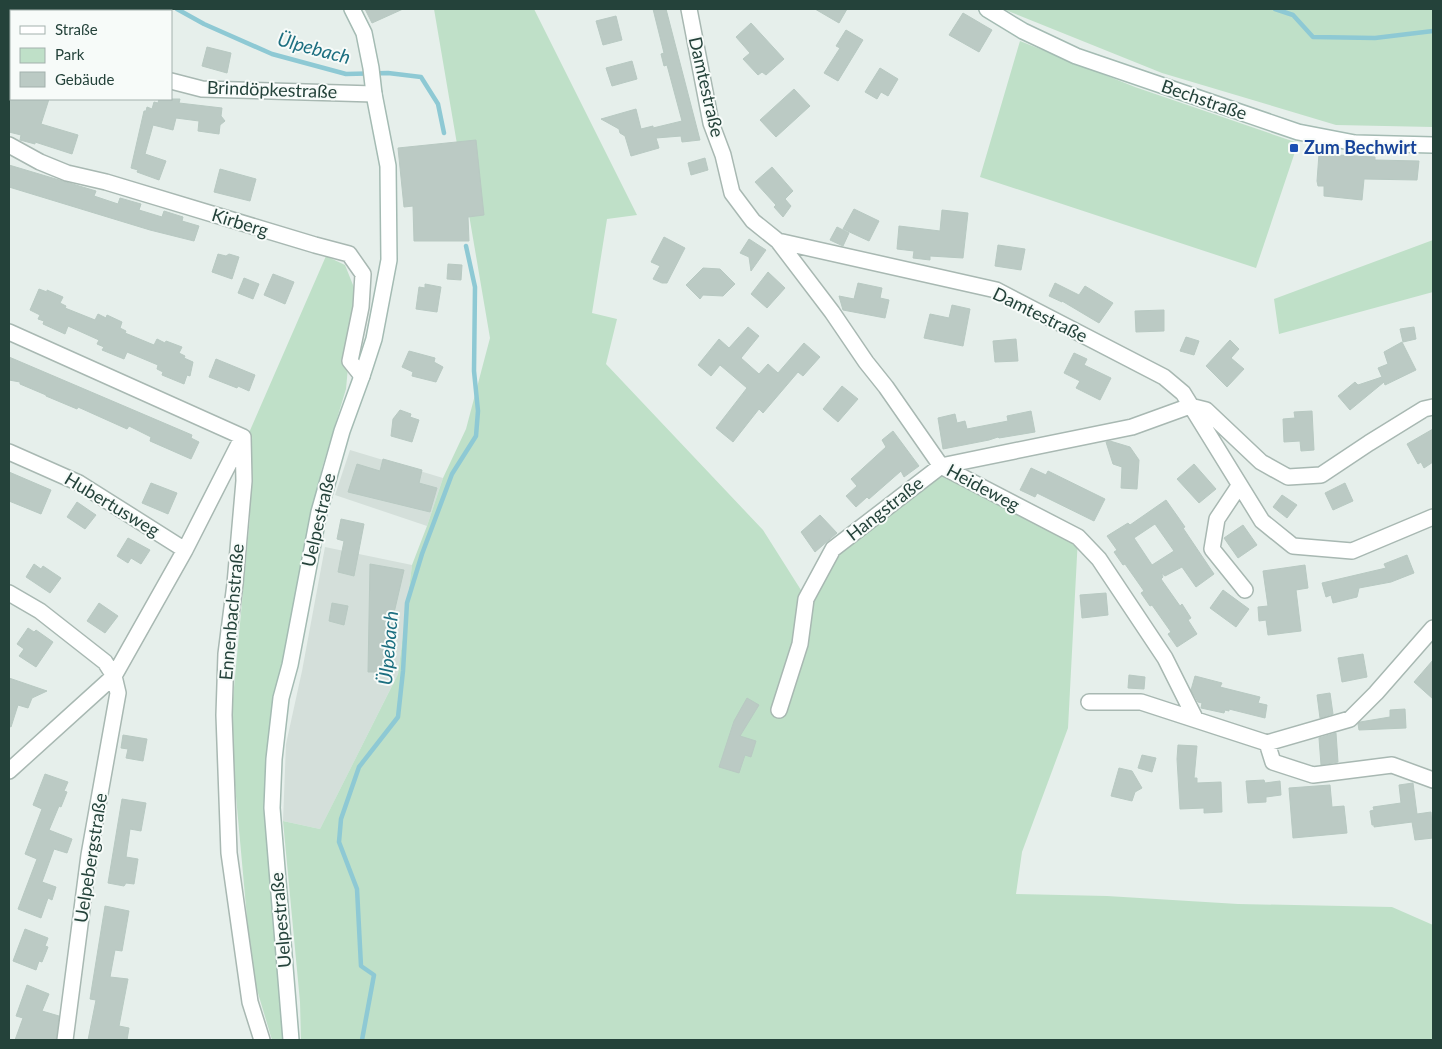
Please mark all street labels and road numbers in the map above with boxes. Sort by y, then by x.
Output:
street label: Damtestraße [685,34,729,139]
street label: Bechstraße [1159,74,1250,124]
street label: Brindöpkestraße [206,76,338,102]
street label: Kirberg [209,203,271,241]
street label: Damtestraße [990,282,1091,346]
street label: Heideweg [943,459,1024,516]
street label: Hubertusweg [61,467,164,541]
street label: Uelpestraße [297,471,340,569]
street label: Hangstraße [842,471,927,545]
street label: Ennenbachstraße [214,543,248,681]
street label: Uelpebergstraße [69,791,111,924]
street label: Uelpestraße [265,871,295,969]

